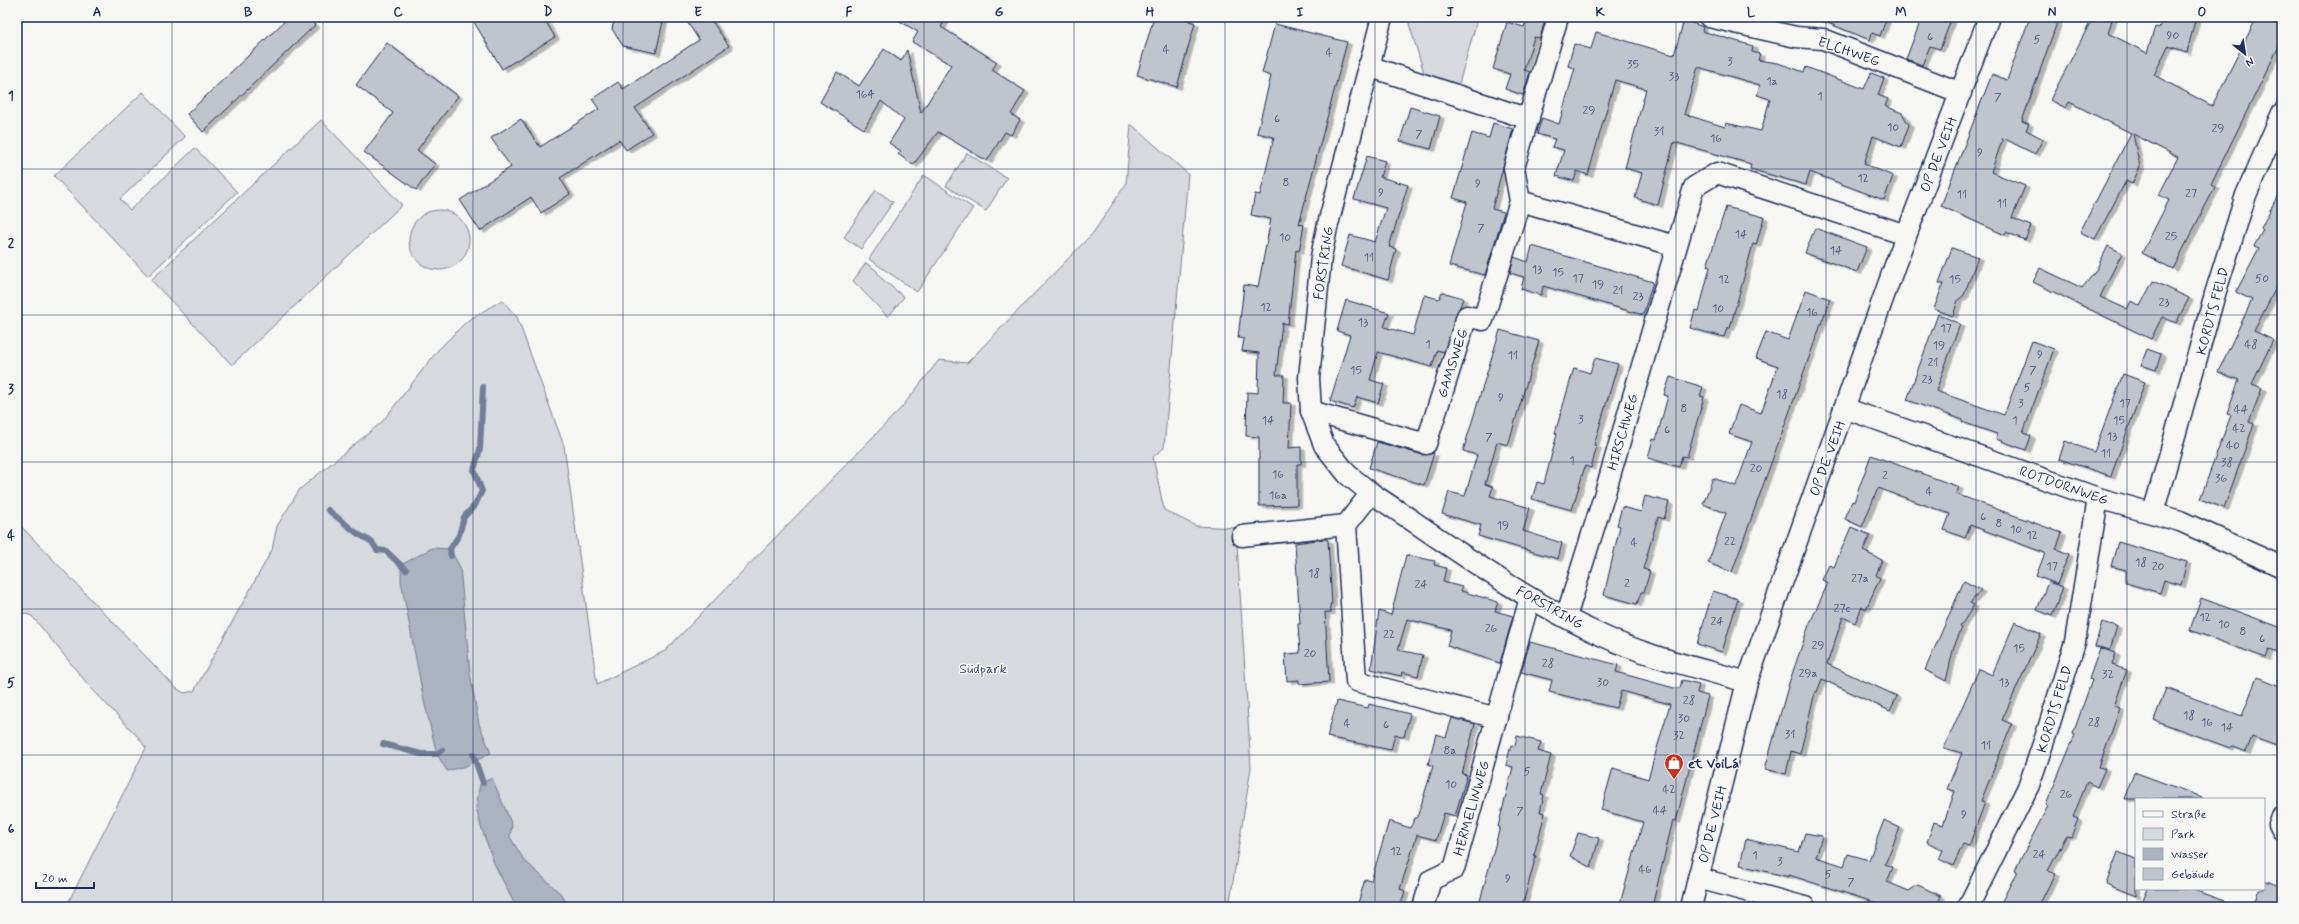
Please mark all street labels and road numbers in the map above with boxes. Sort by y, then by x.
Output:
street label: ELCHWEG [1815,33,1882,71]
street label: OP DE VEIH [1916,114,1962,195]
street label: FORSTRING [1310,225,1338,301]
street label: KORDTS FELD [2193,265,2233,357]
street label: GAMSWEG [1433,327,1473,400]
street label: HIRSCHWEG [1603,392,1642,473]
street label: OP DE VEIH [1806,418,1850,499]
street label: ROTDORNWEG [2017,462,2110,510]
street label: FORSTRING [1513,582,1586,634]
street label: KORDTS FELD [2033,664,2077,755]
street label: HERMELINWEG [1450,759,1494,858]
street label: OP DE VEIH [1695,783,1731,865]

